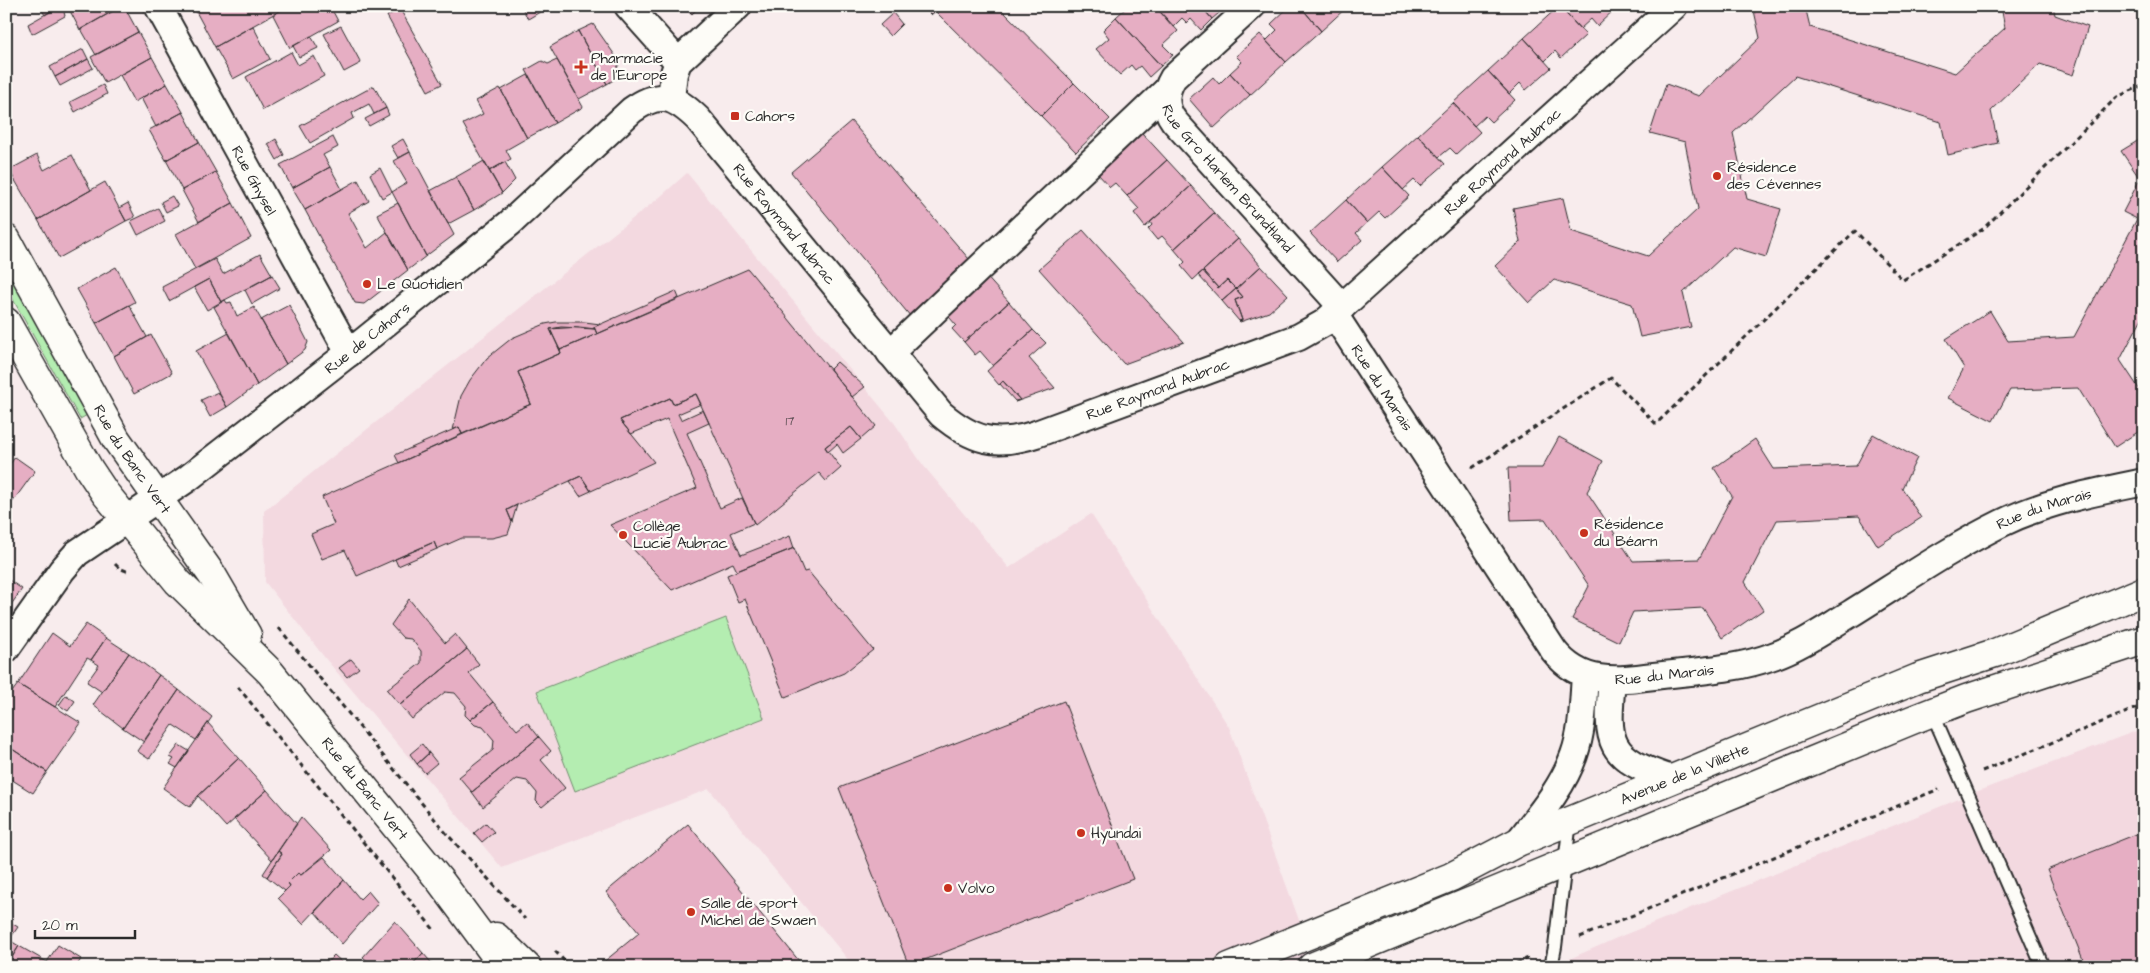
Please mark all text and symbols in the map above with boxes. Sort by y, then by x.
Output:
place label: Pharmacie de l'Europe [591,48,667,86]
marker: Pharmacie de l'Europe [575,61,587,73]
street label: Rue Gro Harlem Brundtland [1157,102,1299,257]
street label: Rue Raymond Aubrac [1439,102,1566,220]
place label: Cahors [745,106,795,127]
marker: Cahors [729,110,741,122]
street label: Rue Ghysel [226,142,282,219]
place label: Résidence des Cévennes [1727,157,1822,195]
street label: Rue Raymond Aubrac [728,159,841,289]
marker: Résidence des Cévennes [1711,170,1723,182]
place label: Le Quotidien [377,274,463,295]
marker: Le Quotidien [361,278,373,290]
street label: Rue de Cahors [320,297,415,379]
street label: Rue du Marais [1346,340,1418,436]
street label: Rue Raymond Aubrac [1083,353,1233,425]
street label: Rue du Banc Vert [89,401,176,518]
house number: 17 [786,413,795,430]
street label: Rue du Marais [1993,483,2094,535]
place label: Résidence du Béarn [1594,514,1664,552]
place label: Collège Lucie Aubrac [633,516,728,554]
marker: Résidence du Béarn [1578,527,1590,539]
marker: Collège Lucie Aubrac [617,529,629,541]
street label: Rue du Marais [1615,659,1716,690]
street label: Rue du Banc Vert [317,733,413,845]
street label: Avenue de la Villette [1617,738,1752,810]
place label: Hyundai [1091,823,1142,845]
marker: Hyundai [1075,827,1087,839]
place label: Volvo [958,878,995,899]
marker: Volvo [942,882,954,894]
place label: Salle de sport Michel de Swaen [701,893,816,931]
marker: Salle de sport Michel de Swaen [685,906,697,918]
scale bar [35,908,135,940]
text: 20 m [42,915,78,936]

